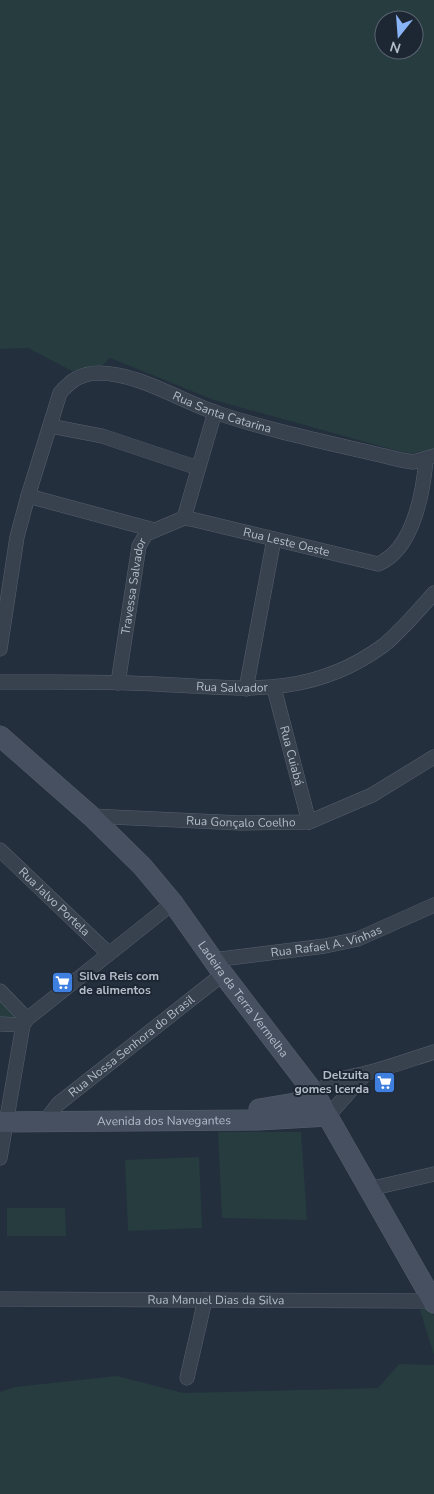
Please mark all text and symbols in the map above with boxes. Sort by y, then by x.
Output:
north arrow [374,10,424,60]
text: N [388,36,403,58]
street label: Rua Santa Catarina [170,388,273,437]
street label: Rua Leste Oeste [242,524,331,560]
street label: Travessa Salvador [118,534,150,636]
street label: Rua Salvador [196,678,269,696]
street label: Rua Cuiabá [276,724,307,787]
street label: Rua Gonçalo Coelho [186,812,296,831]
street label: Rua Jalvo Portela [15,864,93,940]
street label: Rua Rafael A. Vinhas [270,921,385,961]
street label: Ladeira da Terra Vermelha [194,938,292,1061]
place label: Silva Reis com de alimentos [79,968,159,998]
supermarket icon: Silva Reis com de alimentos [51,971,75,995]
street label: Rua Nossa Senhora do Brasil [65,991,198,1101]
place label: Delzuita gomes lcerda [295,1067,369,1097]
supermarket icon: Delzuita gomes lcerda [373,1070,397,1094]
street label: Avenida dos Navegantes [97,1112,231,1129]
street label: Rua Manuel Dias da Silva [147,1292,285,1308]

